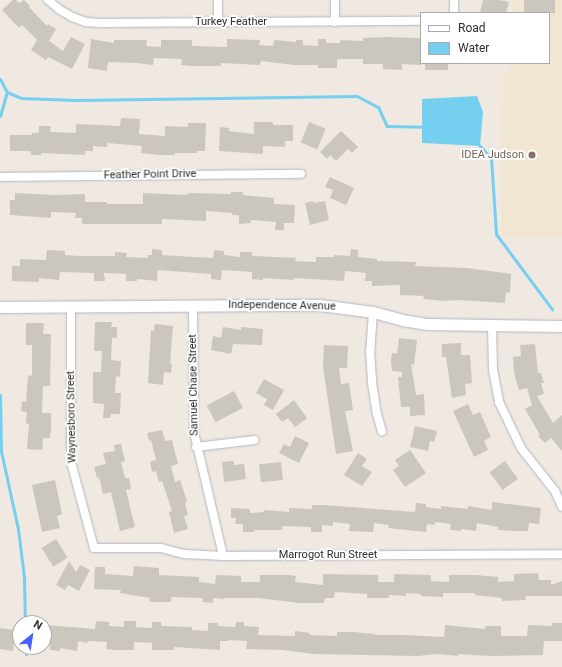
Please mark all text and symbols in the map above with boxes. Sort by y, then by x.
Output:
legend [420,12,550,64]
street label: Turkey Feather [195,15,267,29]
text: Road [458,21,486,35]
text: Water [458,41,489,55]
place label: IDEA Judson [461,148,524,162]
marker: IDEA Judson [527,150,537,160]
street label: Feather Point Drive [104,168,196,182]
street label: Independence Avenue [228,298,336,314]
street label: Samuel Chase Street [187,334,201,436]
street label: Waynesboro Street [65,371,79,463]
street label: Marrogot Run Street [279,548,377,562]
north arrow [12,615,52,655]
text: N [31,617,44,633]

